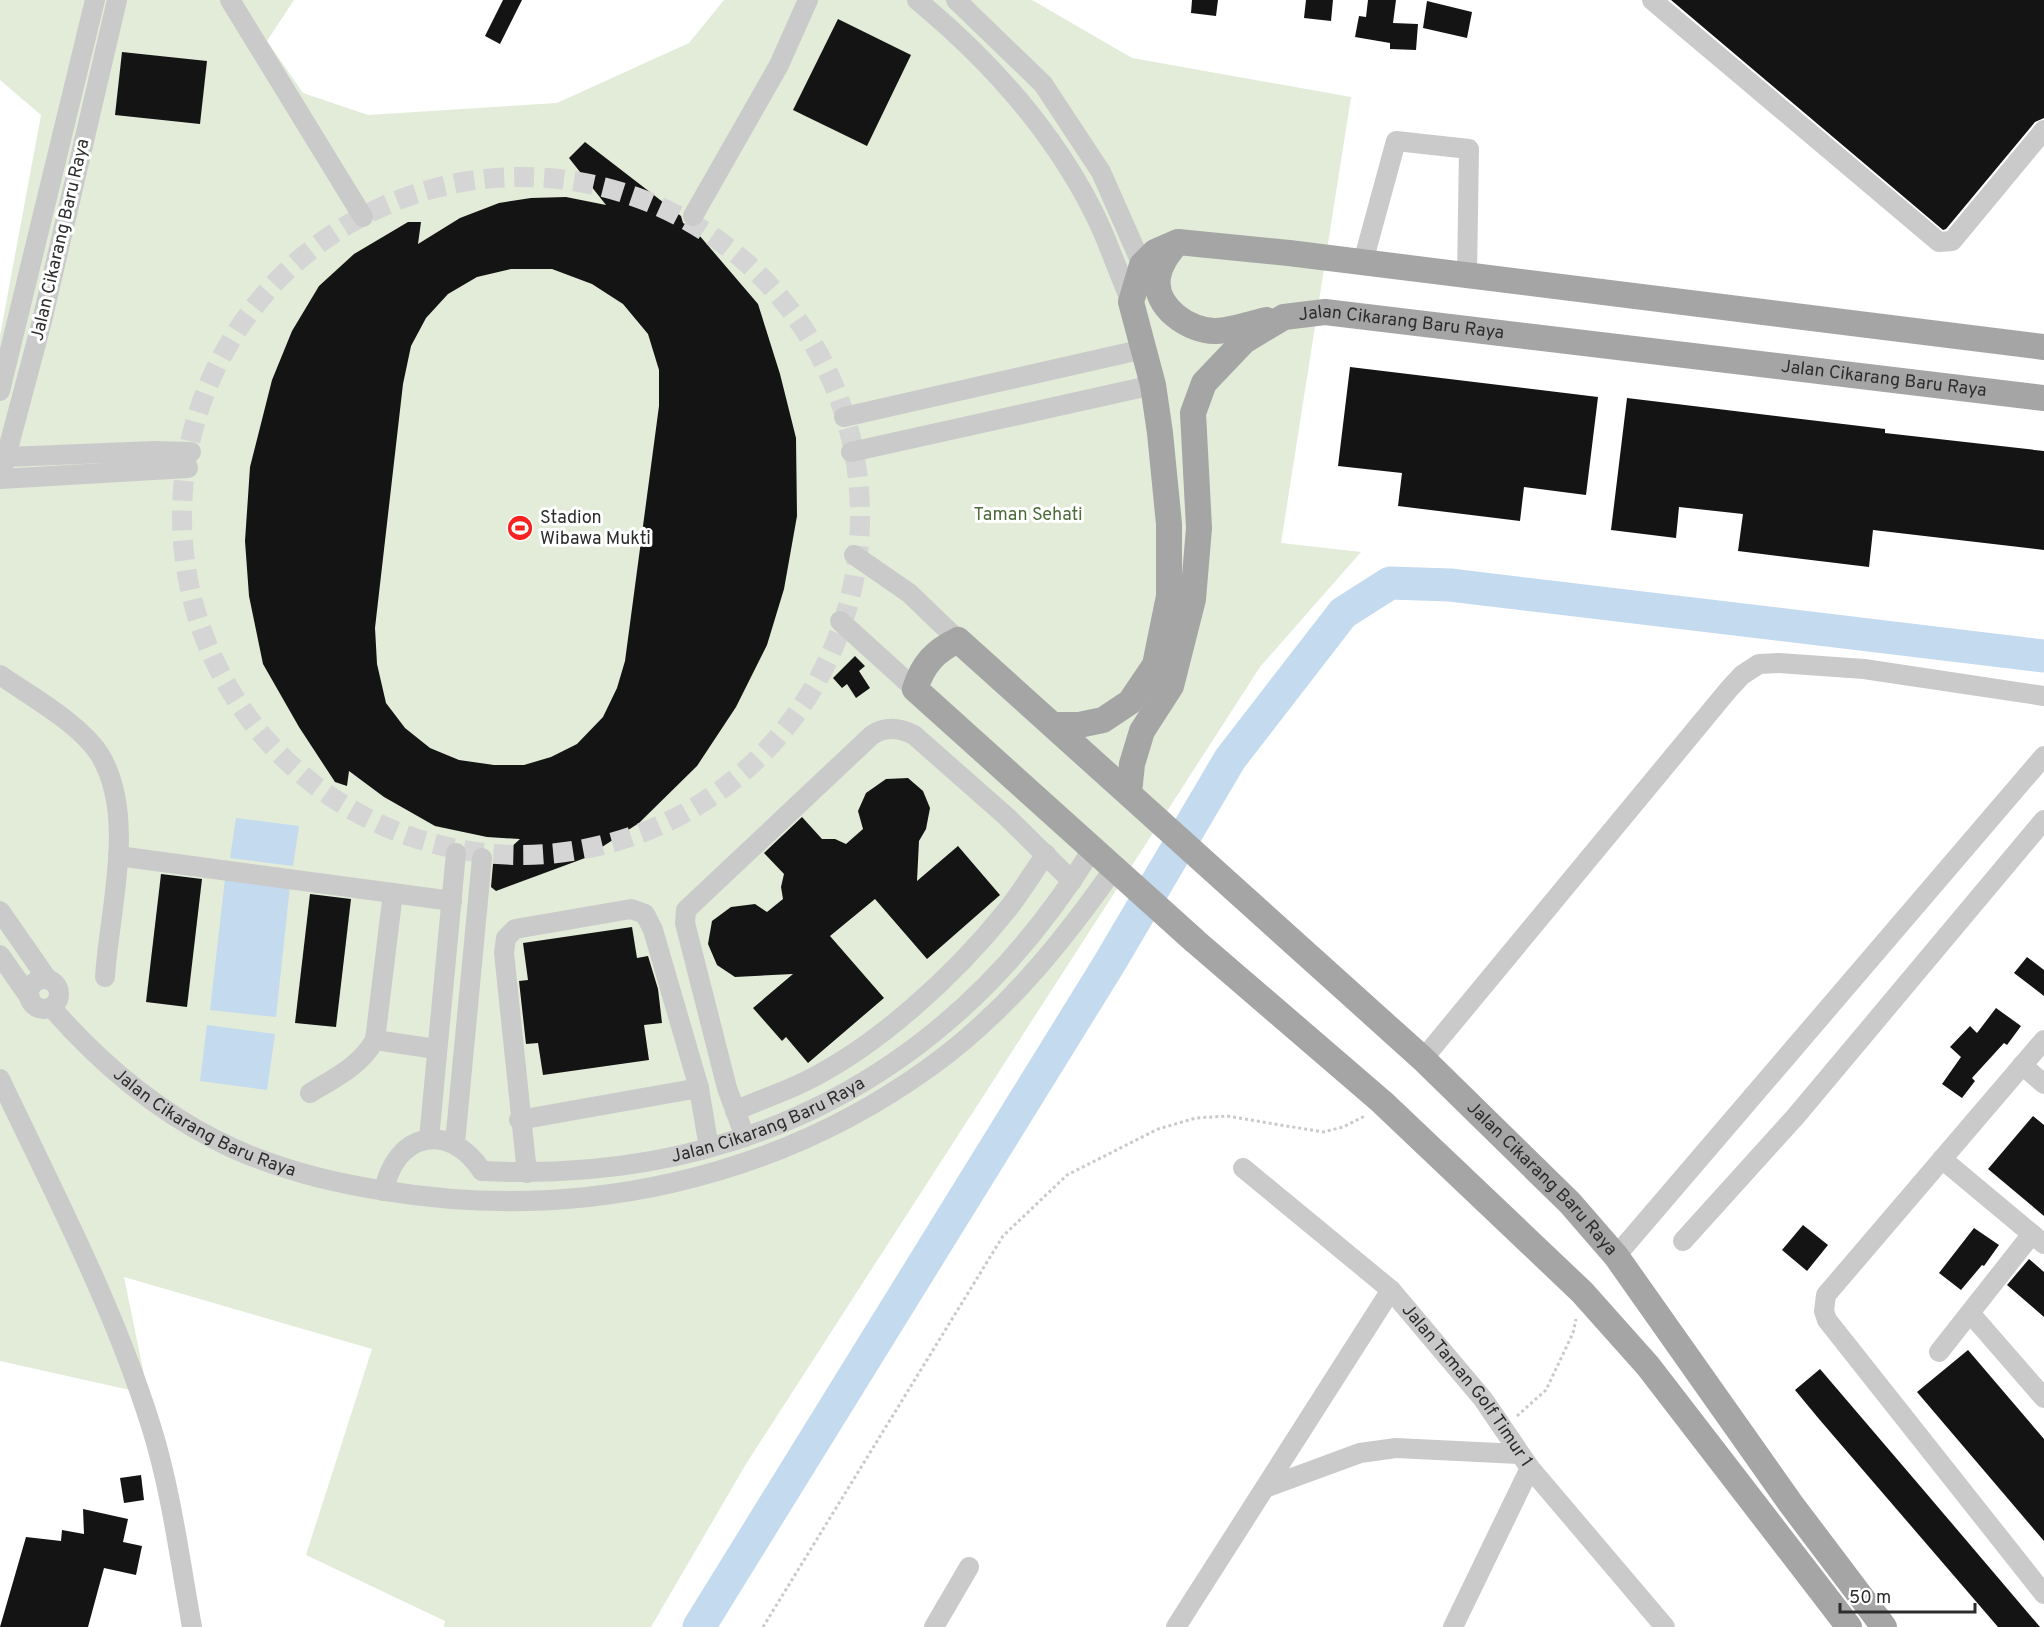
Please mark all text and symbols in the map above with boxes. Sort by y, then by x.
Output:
street label: Jalan Cikarang Baru Raya [27,137,95,343]
street label: Jalan Cikarang Baru Raya [1297,300,1505,345]
street label: Jalan Cikarang Baru Raya [1780,355,1988,403]
park label: Taman Sehati [973,504,1083,527]
place label: Stadion Wibawa Mukti [540,507,651,551]
sports icon: Stadion Wibawa Mukti [505,513,535,543]
street label: Jalan Cikarang Baru Raya [108,1063,299,1182]
street label: Jalan Cikarang Baru Raya [669,1072,869,1168]
street label: Jalan Cikarang Baru Raya [1462,1096,1622,1261]
street label: Jalan Taman Golf Timur 1 [1396,1299,1538,1472]
scale bar [1840,1576,1975,1614]
text: 50 m [1849,1587,1891,1610]

